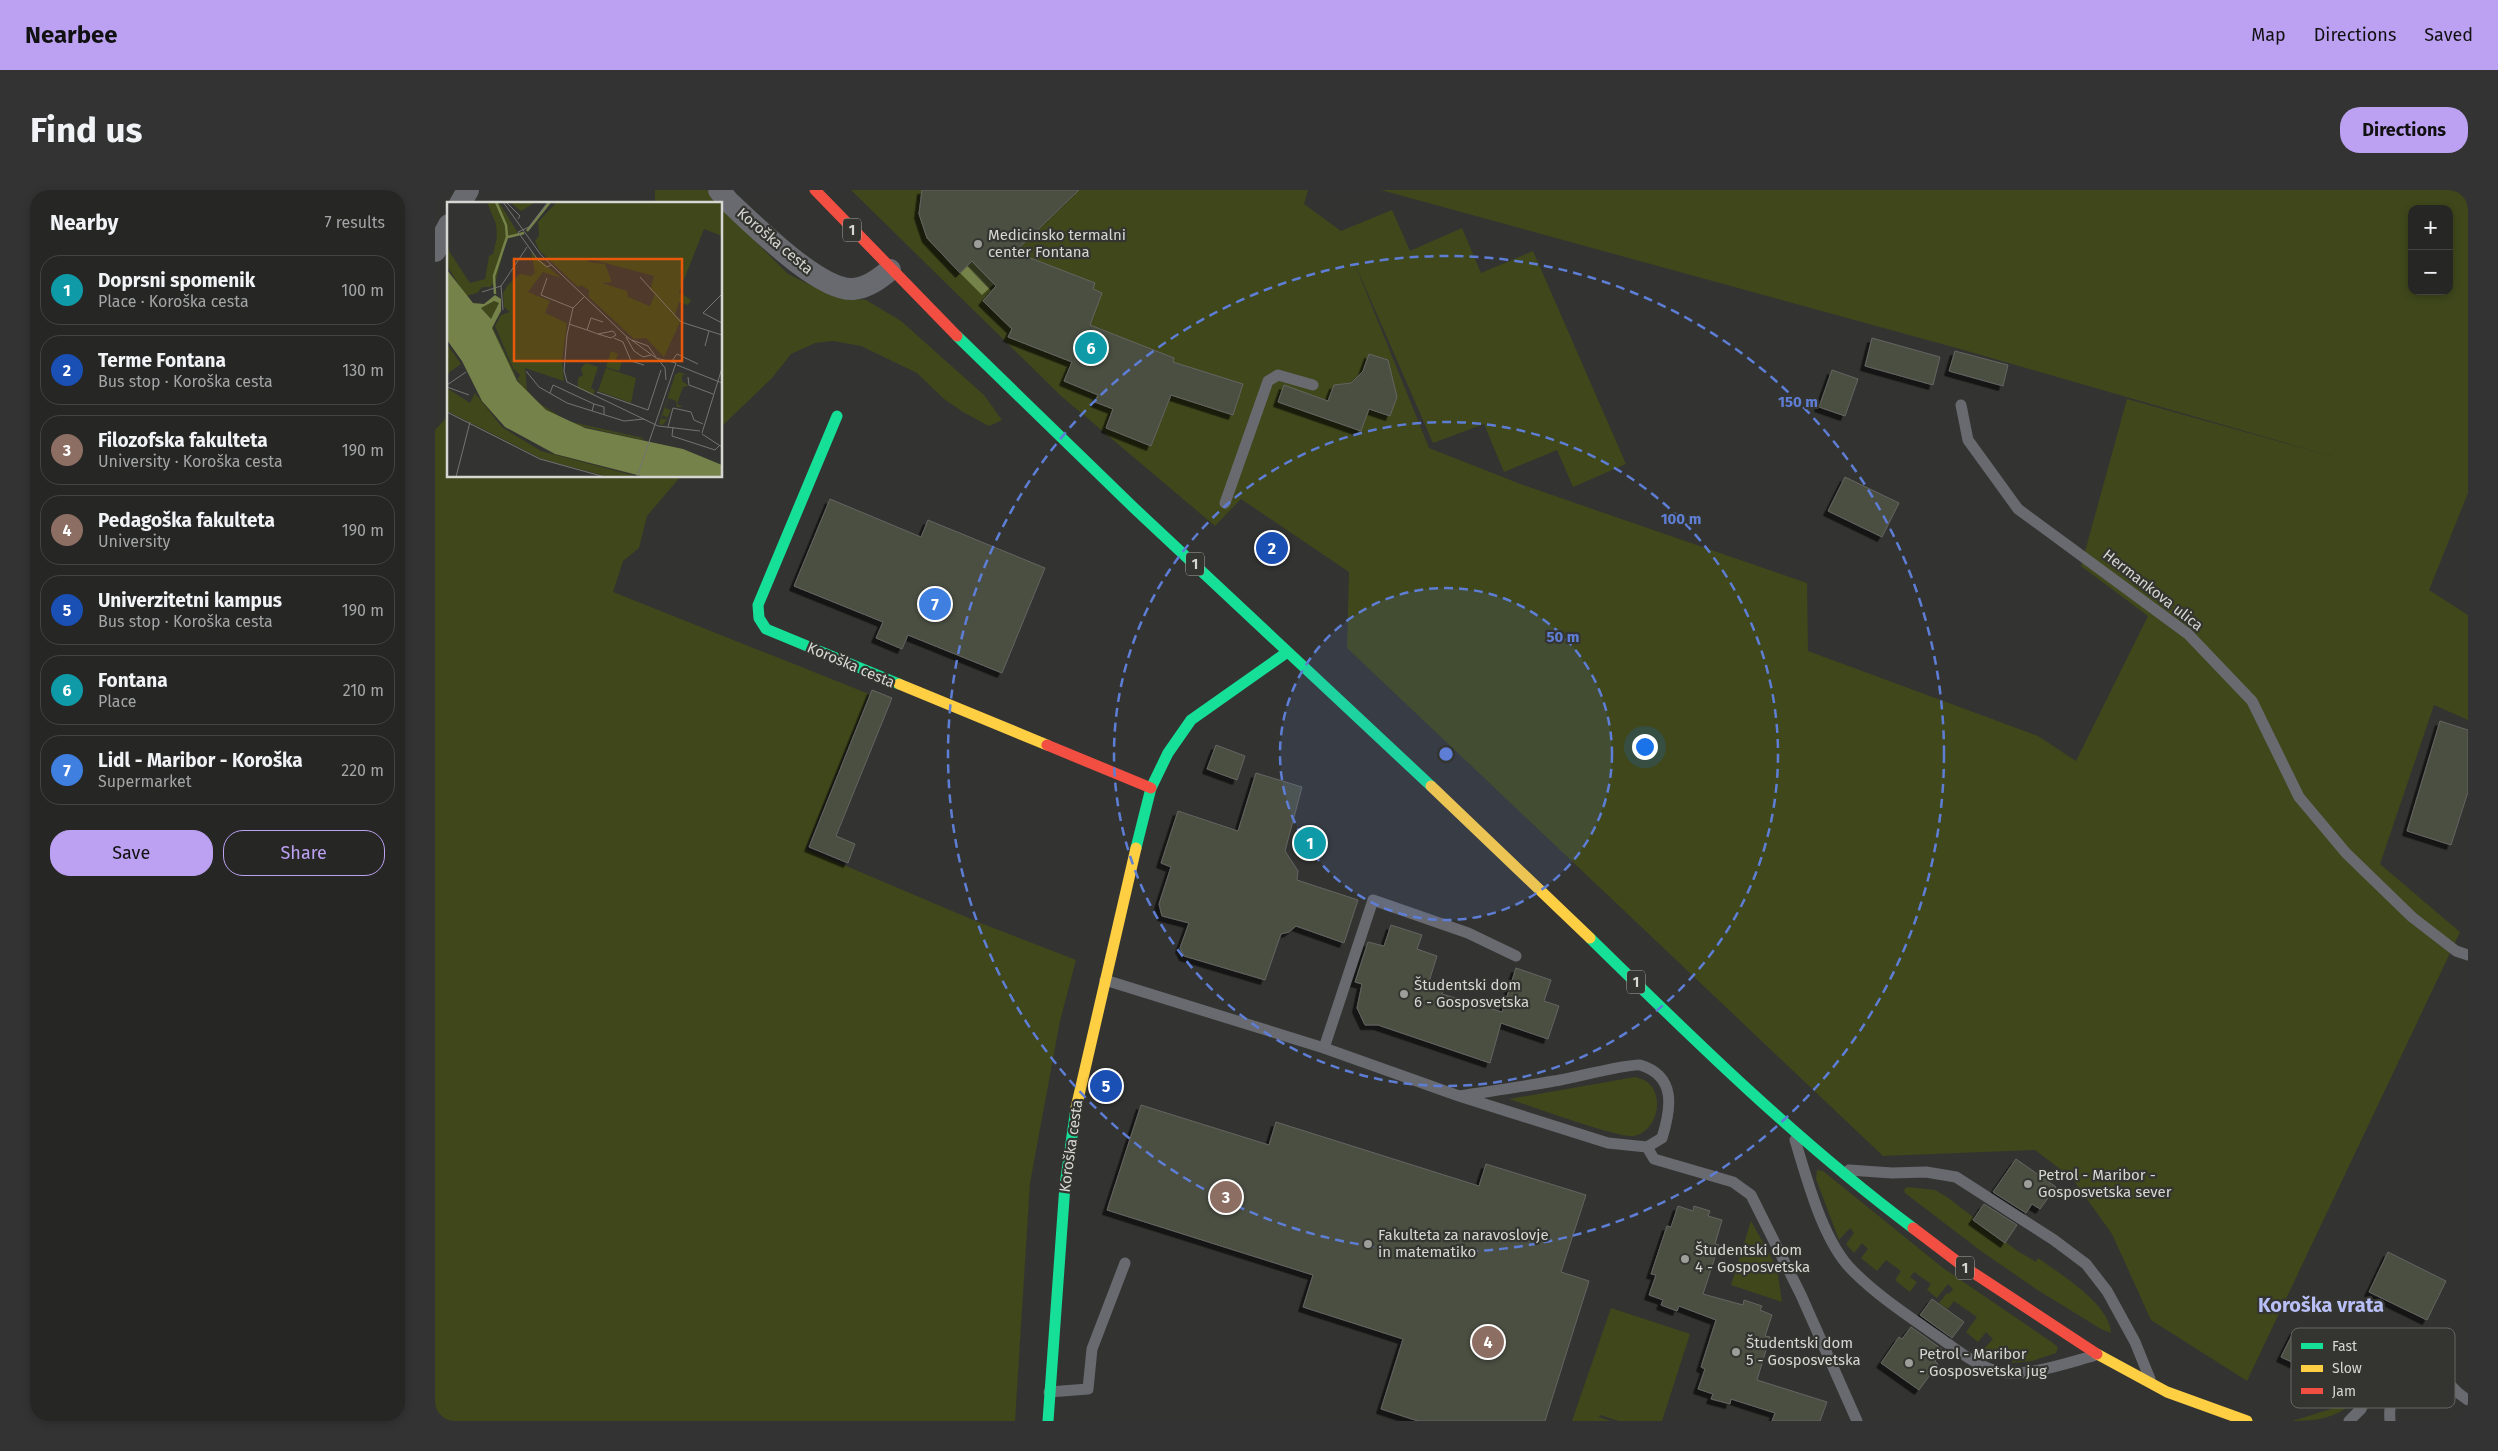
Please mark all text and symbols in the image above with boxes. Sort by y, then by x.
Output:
text: Nearbee [25,21,118,49]
text: Map [2251,24,2286,46]
text: Directions [2314,24,2396,46]
text: Saved [2424,24,2473,46]
button: Directions [2340,107,2468,153]
text: Find us [30,109,142,151]
inset map [447,202,723,478]
street label: Koroška cesta [733,204,817,278]
map controls [2408,205,2453,295]
button: + [2408,205,2453,250]
text: Nearby [50,210,118,236]
text: 7 results [325,213,385,232]
road number: 1 [843,218,861,242]
place label: Medicinsko termalni center Fontana [988,226,1126,261]
marker: Medicinsko termalni center Fontana [972,238,984,250]
button: − [2408,250,2453,295]
text: Doprsni spomenik [98,269,255,292]
text: 1 [63,281,71,300]
text: 100 m [341,281,384,300]
text: Place · Koroška cesta [98,292,249,311]
pin: 6 [1075,329,1107,367]
text: Terme Fontana [98,349,226,372]
text: 2 [63,361,71,380]
text: 130 m [342,361,384,380]
text: Bus stop · Koroška cesta [98,372,273,391]
text: 150 m [1778,393,1818,411]
text: Filozofska fakulteta [98,429,268,452]
text: 3 [63,441,71,460]
text: 190 m [342,441,384,460]
text: University · Koroška cesta [98,452,283,471]
text: Pedagoška fakulteta [98,509,275,532]
text: 100 m [1661,510,1701,528]
text: 4 [62,521,72,540]
text: 190 m [342,521,384,540]
pin: 2 [1256,529,1288,567]
text: University [98,532,171,551]
street label: Hermankova ulica [2099,545,2207,635]
road number: 1 [1186,552,1204,576]
pin: 7 [919,585,951,623]
text: Univerzitetni kampus [98,589,282,612]
text: 5 [63,601,71,620]
text: 190 m [342,601,384,620]
text: Bus stop · Koroška cesta [98,612,273,631]
text: 50 m [1546,628,1580,646]
street label: Koroška cesta [804,638,898,692]
text: Fontana [98,669,168,692]
text: 6 [62,681,72,700]
text: 210 m [343,681,384,700]
text: Place [98,692,137,711]
your location [1632,734,1658,760]
centre of rings [1437,745,1455,763]
text: Lidl - Maribor - Koroška [98,749,303,772]
text: 7 [63,761,71,780]
text: 220 m [341,761,384,780]
text: Supermarket [98,772,192,791]
pin: 1 [1294,824,1326,862]
button: Save [50,830,213,876]
button: Share [223,830,385,876]
road number: 1 [1627,970,1645,994]
place label: Študentski dom 6 - Gosposvetska [1414,976,1529,1011]
marker: Študentski dom 6 - Gosposvetska [1398,988,1410,1000]
pin: 5 [1090,1067,1122,1105]
street label: Koroška cesta [1056,1098,1086,1194]
place label: Petrol - Maribor - Gosposvetska sever [2038,1166,2172,1201]
pin: 3 [1210,1178,1242,1216]
marker: Petrol - Maribor - Gosposvetska sever [2022,1178,2034,1190]
place label: Fakulteta za naravoslovje in matematiko [1378,1226,1549,1261]
marker: Fakulteta za naravoslovje in matematiko [1362,1238,1374,1250]
place label: Študentski dom 4 - Gosposvetska [1695,1241,1810,1276]
marker: Študentski dom 4 - Gosposvetska [1679,1253,1691,1265]
road number: 1 [1956,1256,1974,1280]
district label: Koroška vrata [2258,1293,2384,1317]
pin: 4 [1472,1323,1504,1361]
legend [2291,1328,2455,1408]
place label: Študentski dom 5 - Gosposvetska [1746,1334,1861,1369]
text: Fast [2332,1338,2358,1355]
place label: Petrol - Maribor - Gosposvetska jug [1919,1345,2047,1380]
marker: Študentski dom 5 - Gosposvetska [1730,1346,1742,1358]
marker: Petrol - Maribor - Gosposvetska jug [1903,1357,1915,1369]
text: Slow [2332,1360,2362,1377]
text: Jam [2332,1383,2356,1400]

